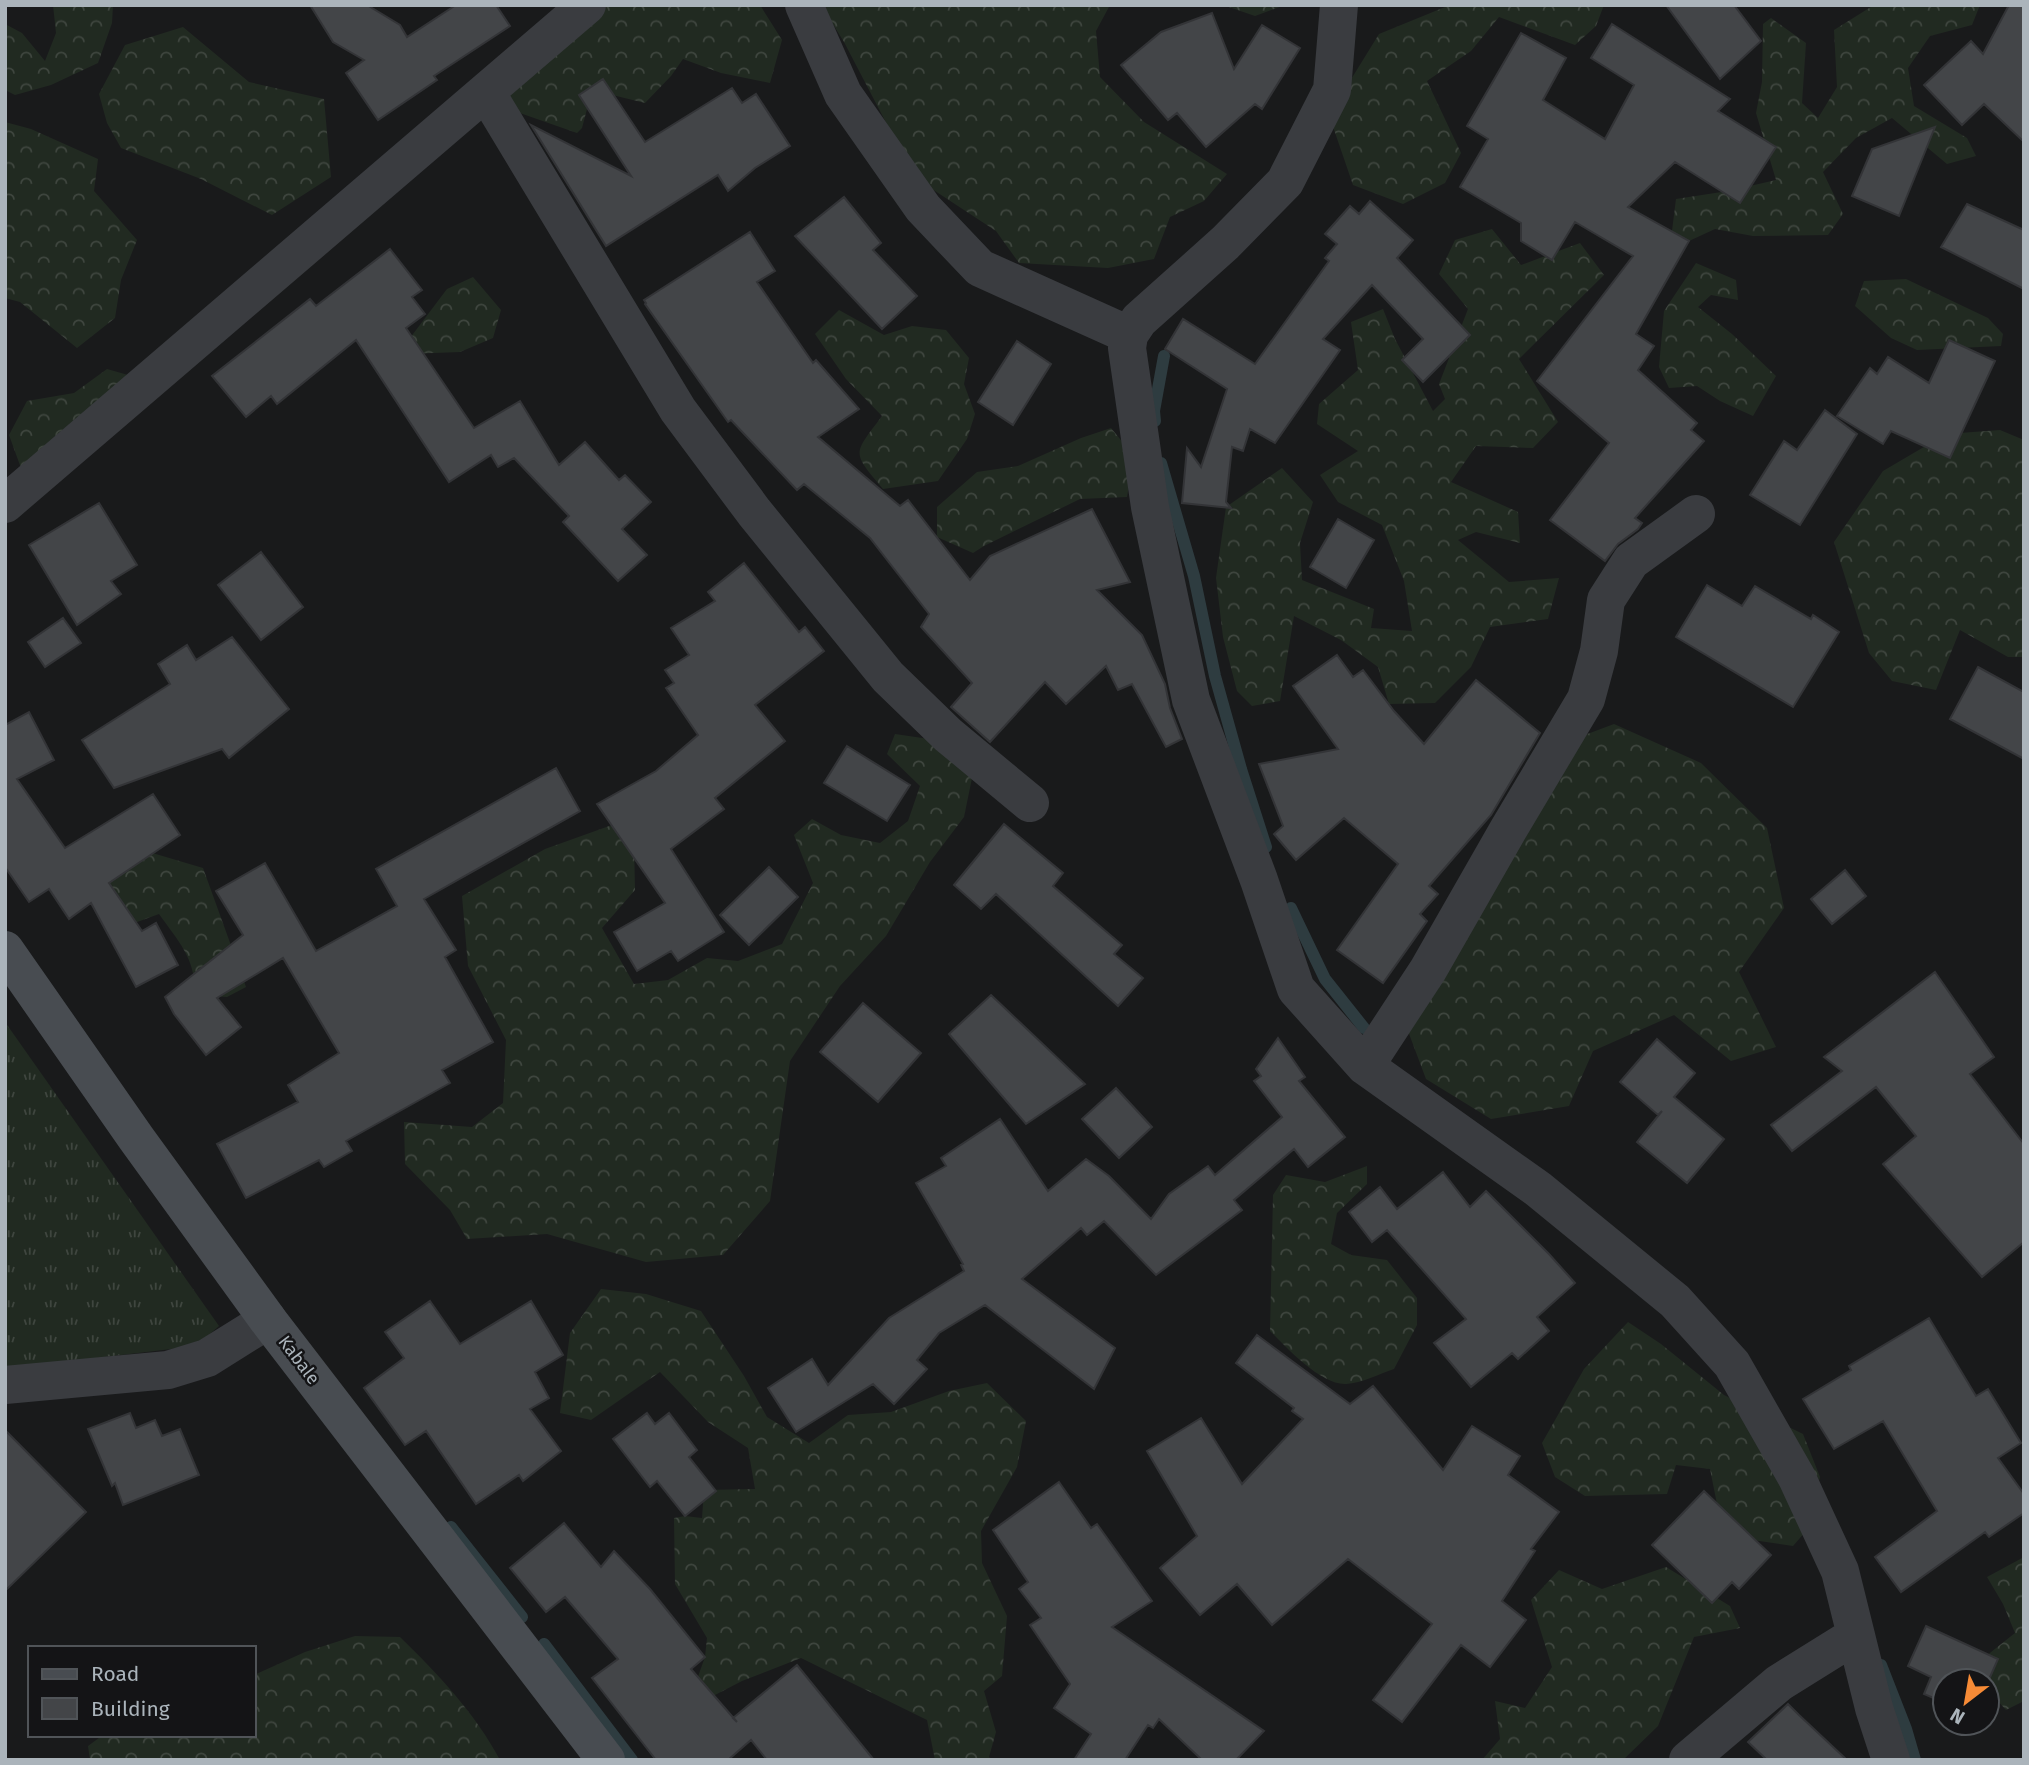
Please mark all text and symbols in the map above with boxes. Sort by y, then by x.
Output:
street label: Kabale [274,1331,324,1389]
legend [28,1646,256,1737]
text: Road [91,1661,139,1687]
north arrow [1931,1667,2001,1737]
text: Building [91,1696,170,1722]
text: N [1946,1703,1969,1729]

